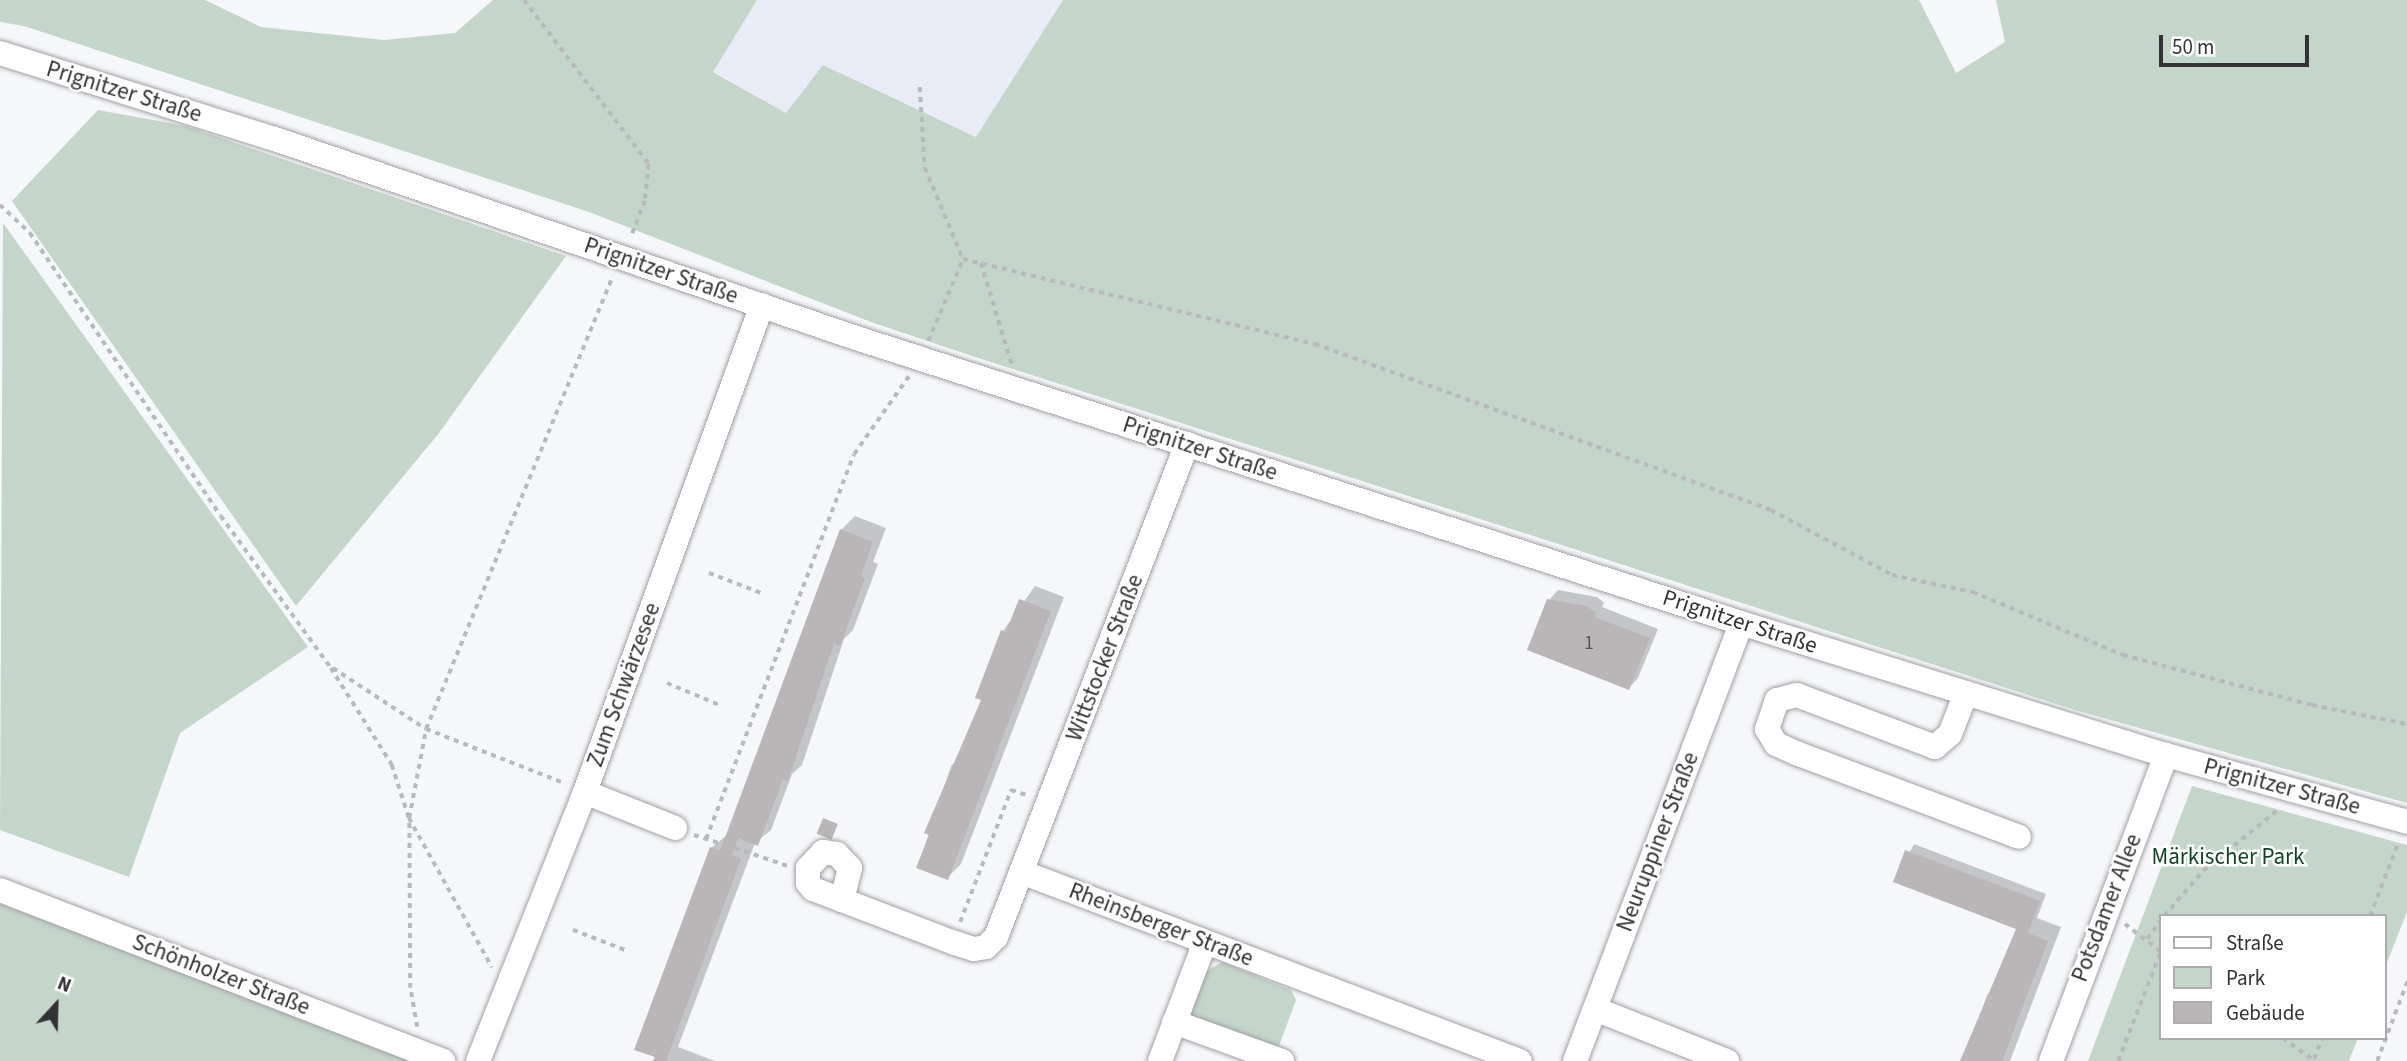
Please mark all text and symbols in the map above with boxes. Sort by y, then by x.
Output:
scale bar [2162,21,2312,65]
text: 50 m [2172,32,2214,62]
street label: Prignitzer Straße [43,55,205,129]
street label: Prignitzer Straße [580,232,742,310]
street label: Prignitzer Straße [1119,411,1281,487]
street label: Wittstocker Straße [1061,571,1149,745]
street label: Prignitzer Straße [1659,584,1821,660]
street label: Zum Schwärzesee [582,599,666,771]
house number: 1 [1584,633,1594,655]
street label: Neuruppiner Straße [1611,748,1705,936]
street label: Prignitzer Straße [2201,753,2363,821]
street label: Potsdamer Allee [2066,830,2148,986]
park label: Märkischer Park [2152,843,2304,871]
street label: Rheinsberger Straße [1065,877,1257,973]
legend [2158,914,2386,1040]
street label: Schönholzer Straße [128,928,314,1022]
text: Straße [2226,928,2284,958]
text: Park [2226,963,2265,993]
north arrow [21,970,91,1040]
text: N [53,970,75,1000]
text: Gebäude [2226,998,2305,1028]

